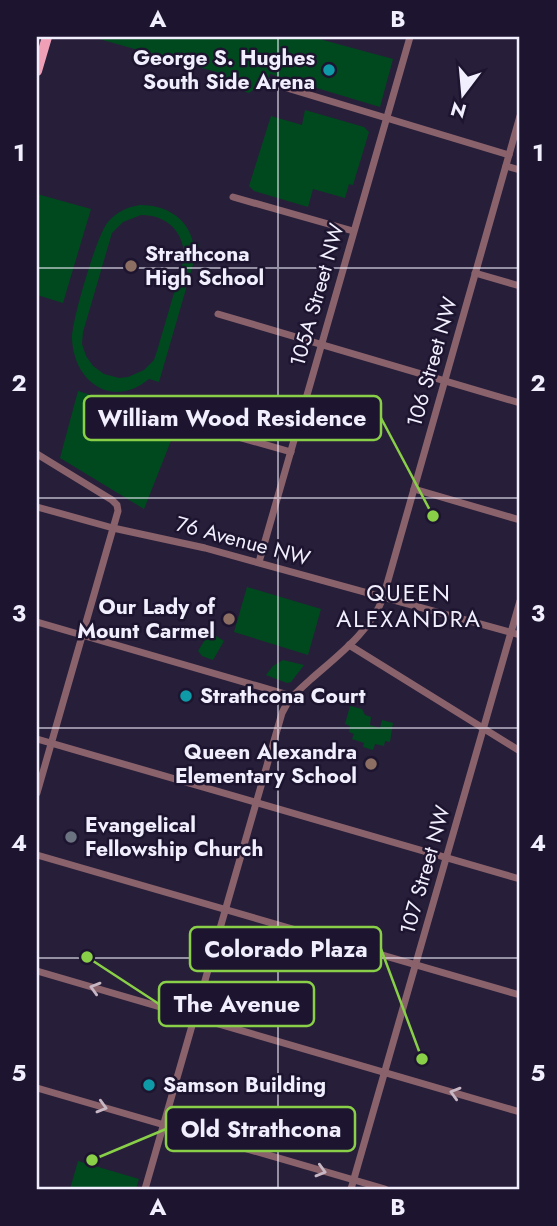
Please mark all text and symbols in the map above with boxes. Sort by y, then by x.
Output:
text: A [149,2,167,36]
text: B [390,2,406,36]
place label: George S. Hughes South Side Arena [133,43,315,97]
north arrow [428,60,498,130]
marker: George S. Hughes South Side Arena [321,62,337,78]
text: N [447,95,469,125]
text: 1 [13,136,25,170]
text: 1 [532,136,544,170]
street label: 105A Street NW [282,220,352,370]
place label: Strathcona High School [145,239,264,293]
marker: Strathcona High School [123,258,139,274]
street label: 106 Street NW [399,293,465,431]
text: 2 [11,366,27,400]
text: 2 [530,366,546,400]
callout: William Wood Residence [84,396,381,440]
text: William Wood Residence [98,401,366,435]
street label: 76 Avenue NW [172,509,314,573]
district label: QUEEN ALEXANDRA [336,576,482,636]
place label: Our Lady of Mount Carmel [77,592,216,646]
text: 3 [12,596,26,630]
text: 3 [531,596,545,630]
marker: Our Lady of Mount Carmel [221,611,237,627]
place label: Strathcona Court [200,681,366,711]
marker: Strathcona Court [178,688,194,704]
place label: Queen Alexandra Elementary School [175,737,357,791]
marker: Queen Alexandra Elementary School [363,756,379,772]
street label: 107 Street NW [392,802,458,938]
place label: Evangelical Fellowship Church [85,810,263,864]
text: 4 [11,826,27,860]
text: 4 [530,826,546,860]
marker: Evangelical Fellowship Church [63,829,79,845]
callout: Colorado Plaza [190,927,381,971]
text: Colorado Plaza [204,932,368,966]
one-way arrow [89,982,101,997]
callout: The Avenue [159,982,314,1026]
text: The Avenue [174,987,300,1021]
text: 5 [12,1056,26,1090]
text: 5 [531,1056,545,1090]
place label: Samson Building [163,1070,326,1100]
marker: Samson Building [141,1077,157,1093]
one-way arrow [449,1086,461,1101]
one-way arrow [96,1099,108,1114]
callout: Old Strathcona [166,1107,355,1151]
text: Old Strathcona [181,1112,341,1146]
one-way arrow [315,1162,327,1177]
text: A [149,1190,167,1224]
text: B [390,1190,406,1224]

